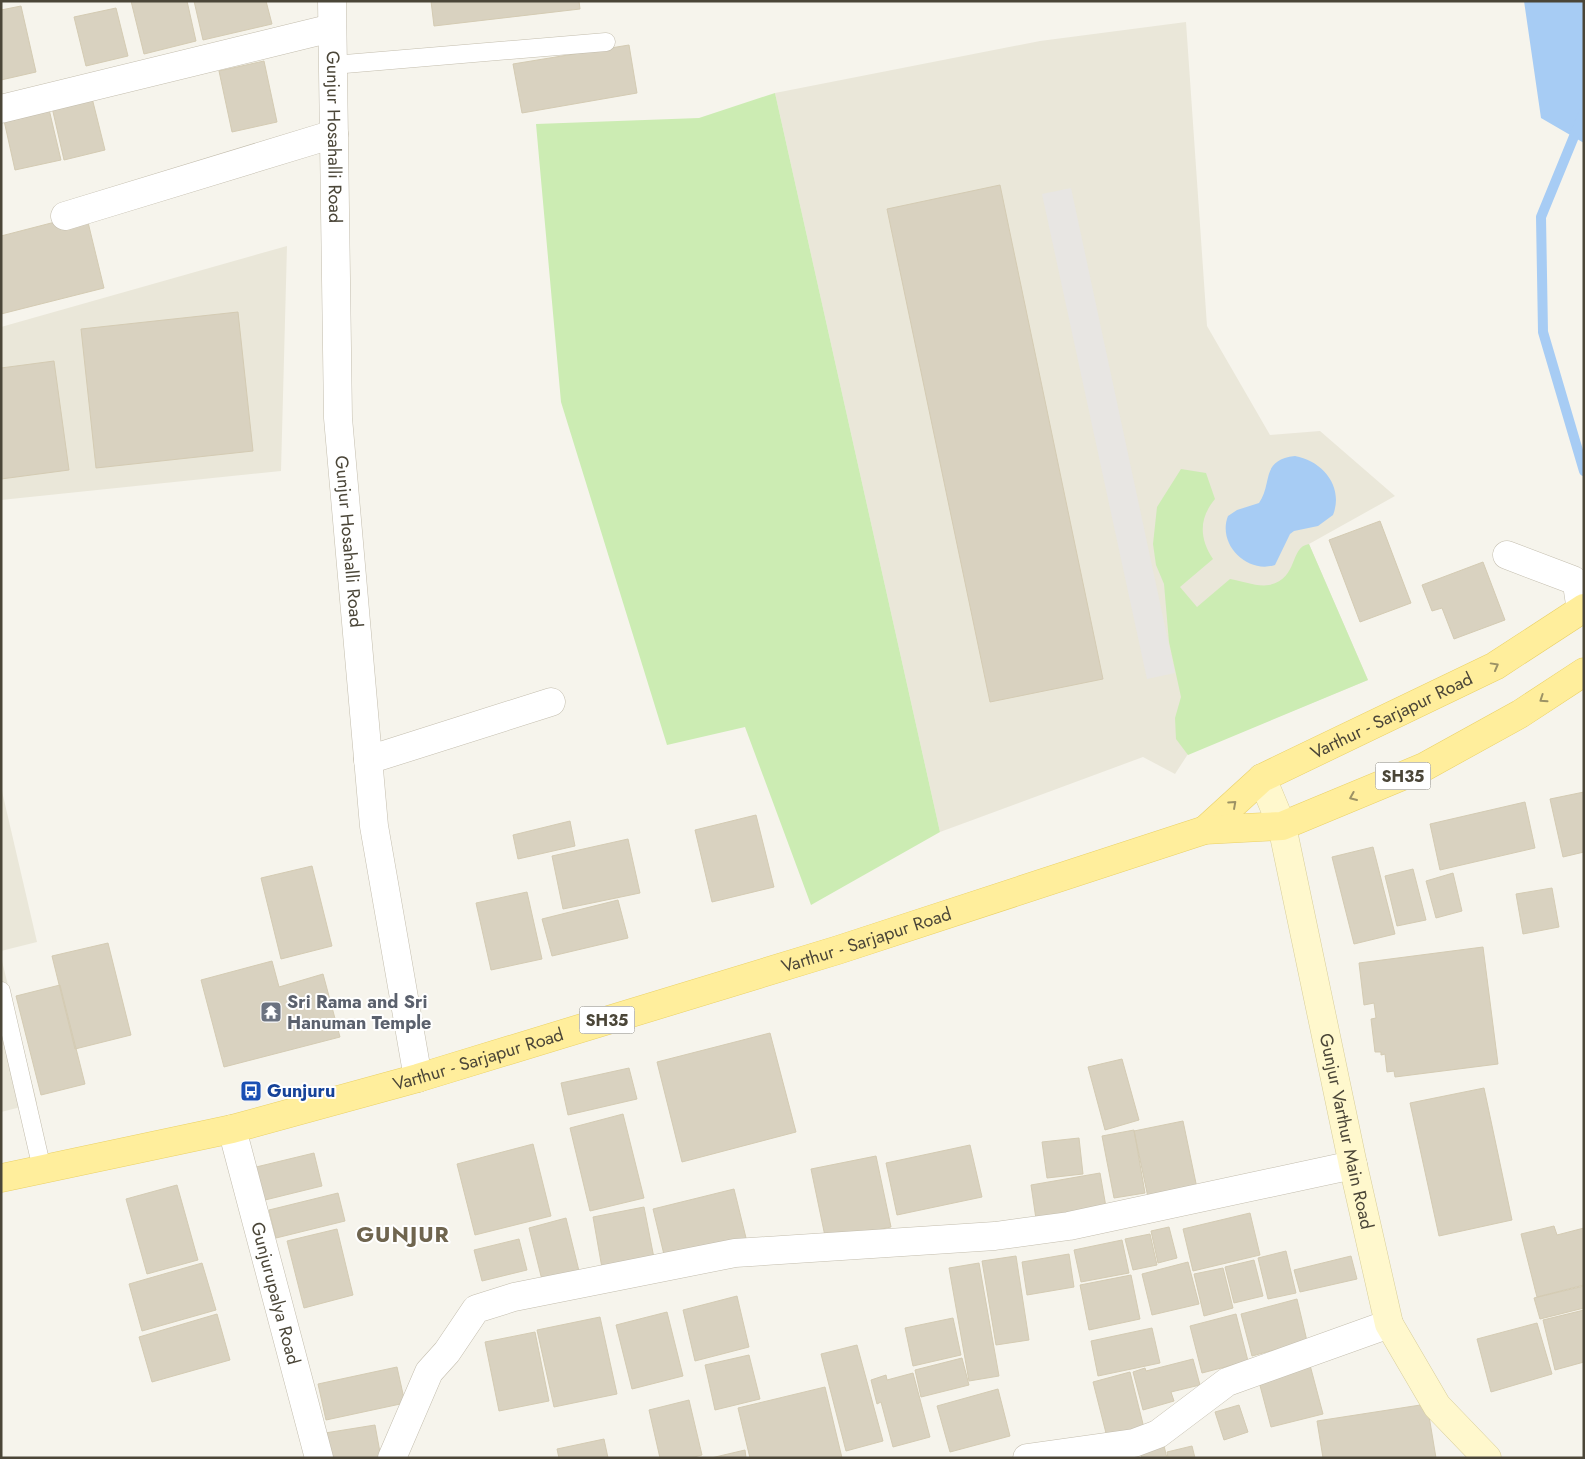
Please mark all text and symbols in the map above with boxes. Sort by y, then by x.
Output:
street label: Gunjur Hosahalli Road [320,51,348,223]
street label: Gunjur Hosahalli Road [328,454,369,628]
one-way arrow [1490,662,1499,672]
street label: Varthur - Sarjapur Road [1306,666,1477,766]
one-way arrow [1539,693,1549,702]
road number: SH35 [1376,762,1430,789]
one-way arrow [1349,791,1358,802]
one-way arrow [1228,801,1237,810]
street label: Varthur - Sarjapur Road [778,901,955,980]
place label: Sri Rama and Sri Hanuman Temple [287,989,431,1036]
temple icon: Sri Rama and Sri Hanuman Temple [259,1000,283,1024]
road number: SH35 [580,1006,634,1034]
street label: Varthur - Sarjapur Road [390,1021,567,1097]
street label: Gunjur Varthur Main Road [1313,1031,1380,1232]
place label: Gunjuru [267,1078,335,1104]
bus stop icon: Gunjuru [239,1079,263,1103]
district label: GUNJUR [356,1218,450,1250]
street label: Gunjurupalya Road [244,1219,307,1367]

